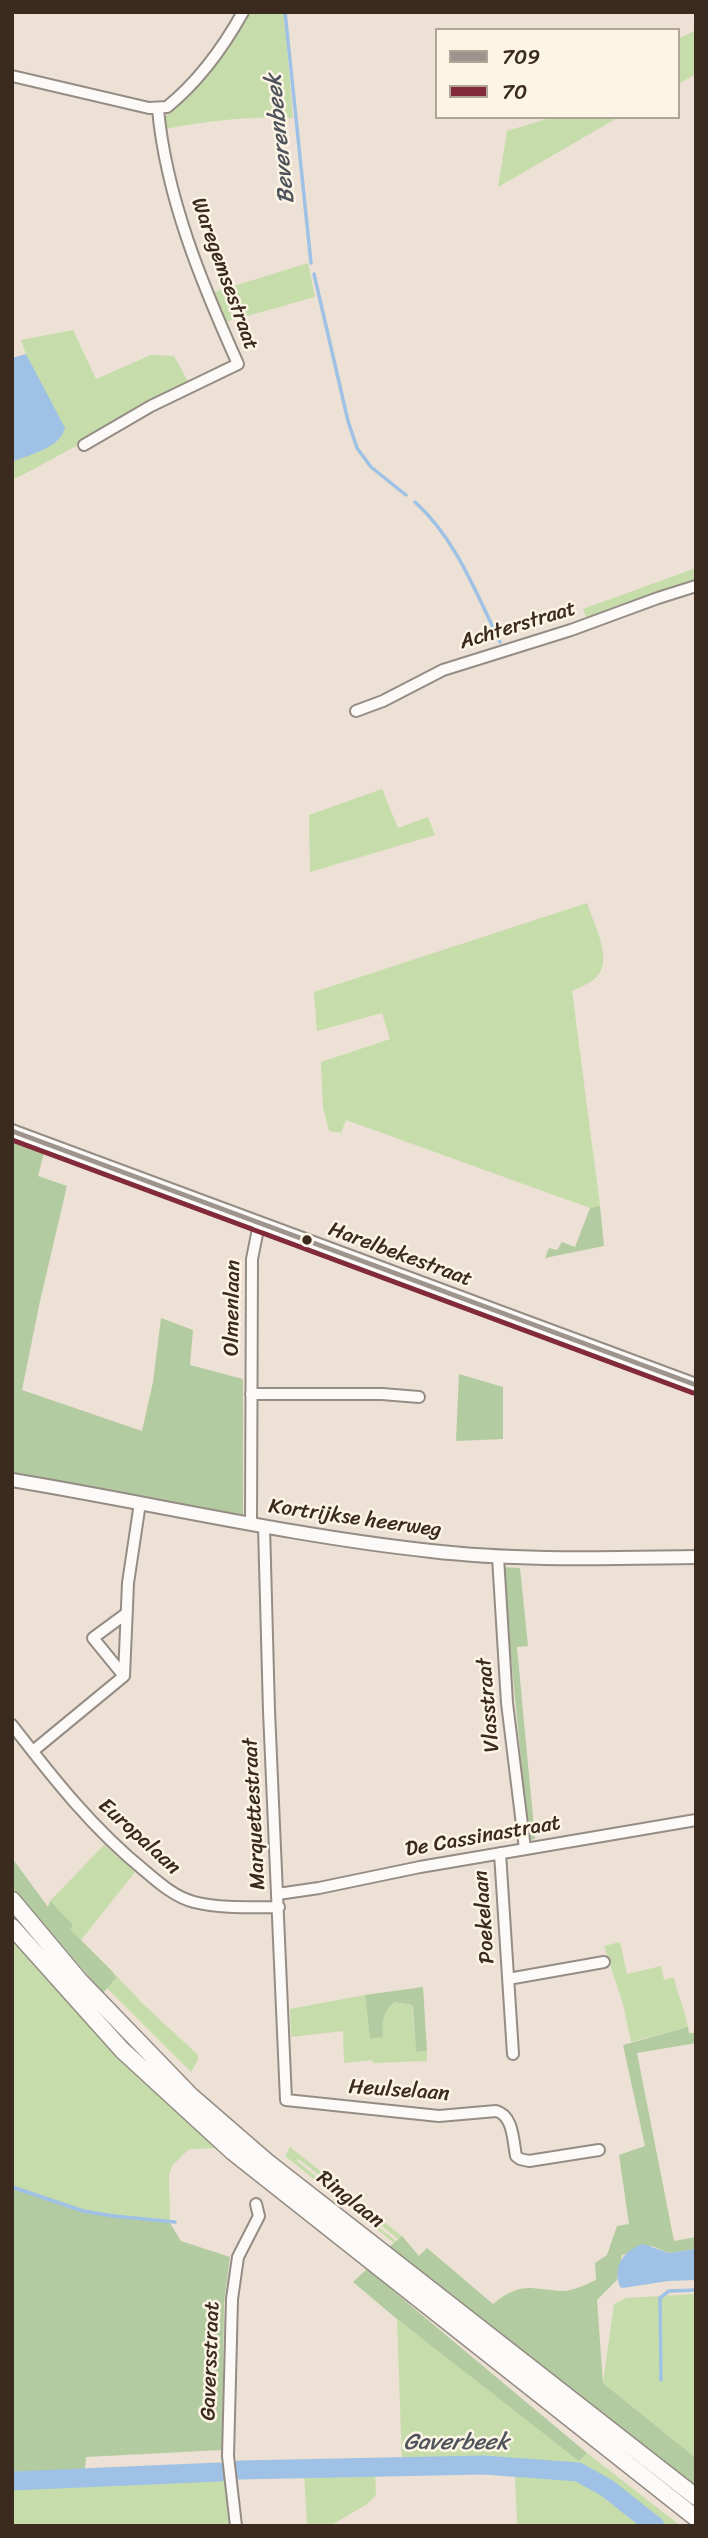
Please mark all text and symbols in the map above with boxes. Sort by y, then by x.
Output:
legend [435,28,680,119]
text: 709 [502,38,540,76]
water label: Beverenbeek [260,73,302,205]
text: 70 [502,73,527,111]
street label: Waregemsestraat [185,194,263,354]
street label: Achterstraat [457,596,579,656]
street label: Harelbekestraat [325,1217,475,1293]
unlabelled marker [300,1233,314,1247]
street label: Olmenlaan [220,1260,246,1356]
street label: Kortrijkse heerweg [267,1494,443,1544]
street label: Vlasstraat [472,1657,506,1753]
street label: Marquettestraat [238,1737,272,1891]
street label: Europalaan [93,1793,185,1881]
street label: De Cassinastraat [403,1811,563,1863]
street label: Poekelaan [469,1869,501,1965]
street label: Heulselaan [348,2075,450,2107]
street label: Ringlaan [311,2166,389,2234]
street label: Gaversstraat [196,2301,226,2421]
water label: Gaverbeek [403,2429,509,2457]

